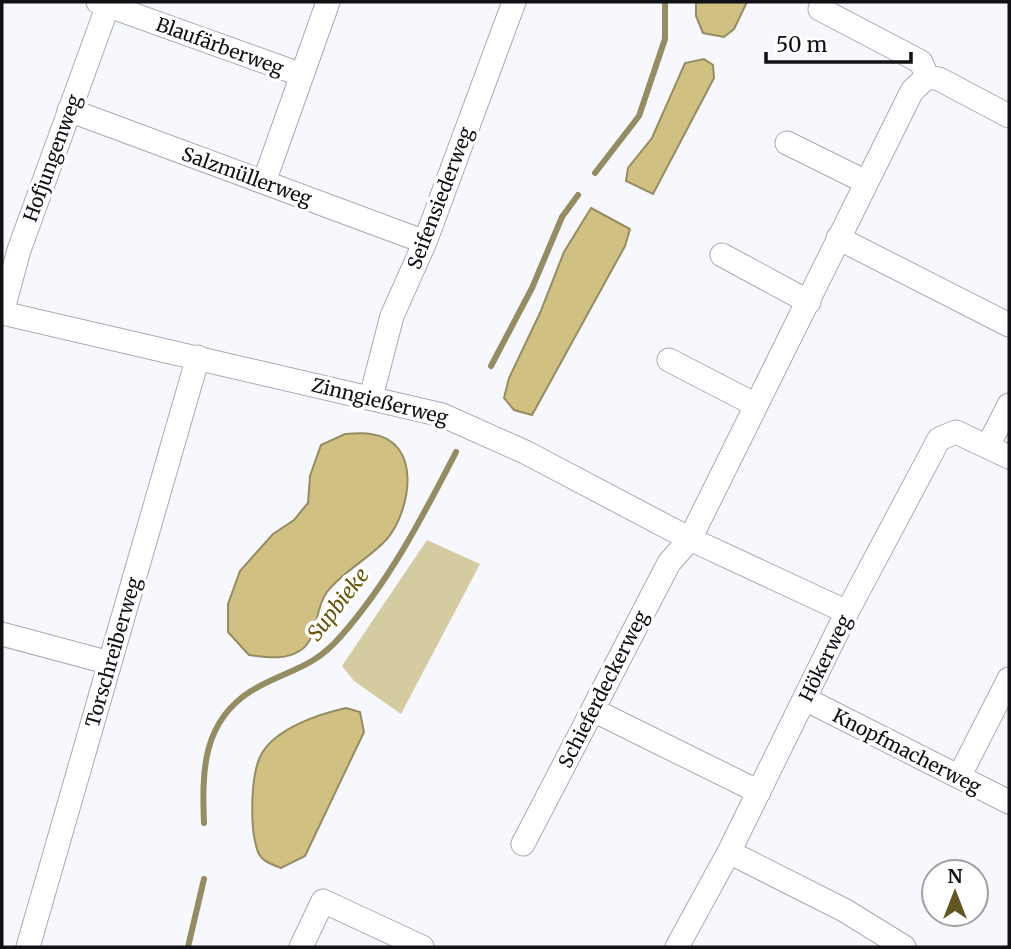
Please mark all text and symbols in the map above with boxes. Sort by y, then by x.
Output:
street label: Blaufärberweg [153,12,288,80]
scale bar [766,21,911,65]
text: 50 m [776,31,827,58]
street label: Hofjungenweg [18,91,86,225]
street label: Seifensiederweg [402,123,478,273]
street label: Salzmüllerweg [179,141,316,211]
street label: Zinngießerweg [309,372,451,430]
water label: Supbieke [301,562,375,646]
street label: Torschreiberweg [80,574,146,730]
street label: Schieferdeckerweg [553,606,653,772]
street label: Hökerweg [794,610,857,705]
street label: Knopfmacherweg [829,703,986,799]
north arrow [920,858,990,928]
text: N [947,864,963,888]

